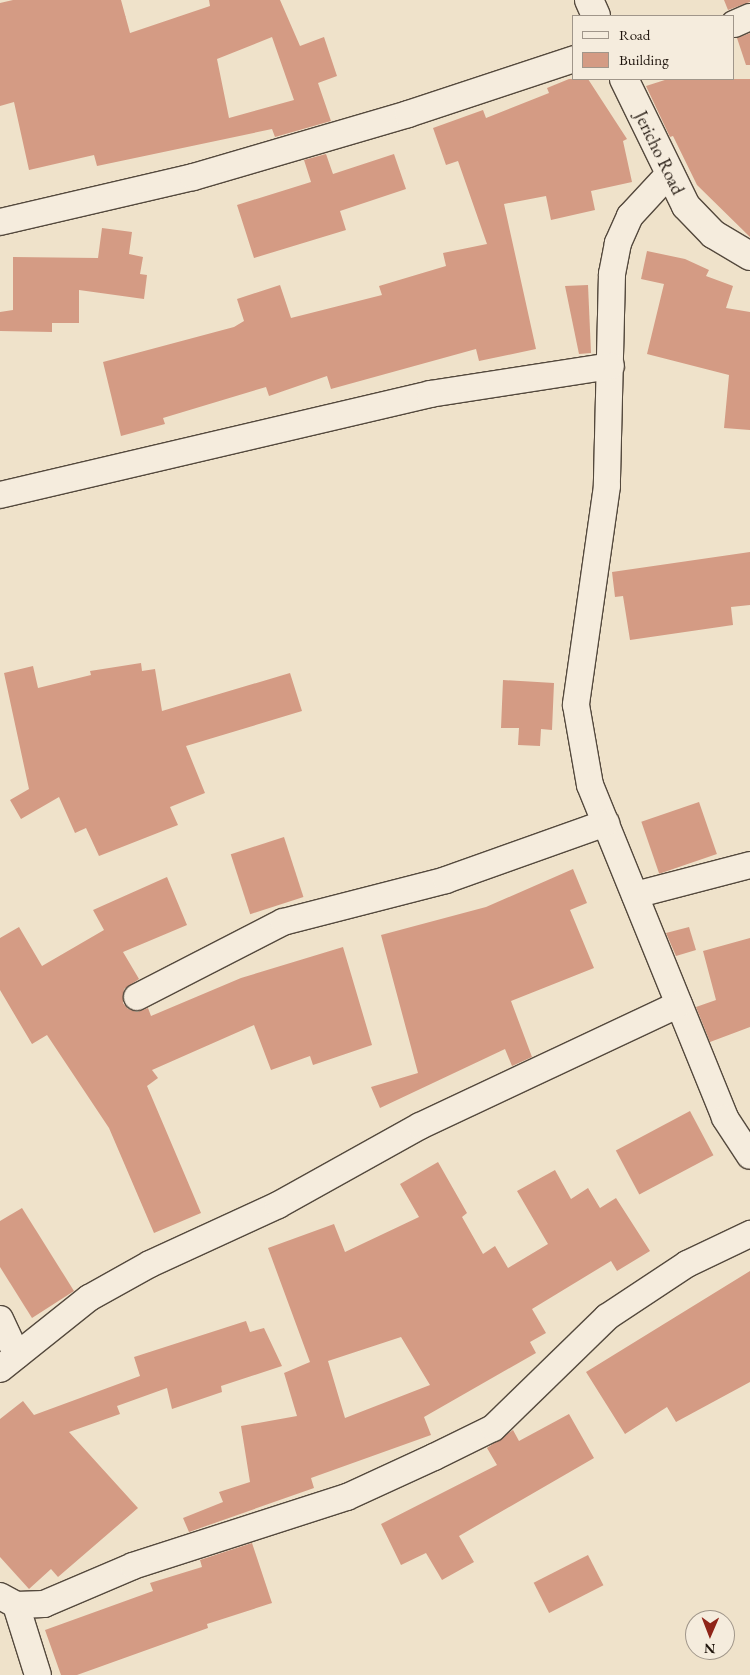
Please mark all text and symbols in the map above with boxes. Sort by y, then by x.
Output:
legend [572,15,735,80]
text: Road [619,25,650,44]
text: Building [619,50,669,69]
street label: Jericho Road [629,108,689,198]
north arrow [685,1610,735,1660]
text: N [704,1640,716,1658]

